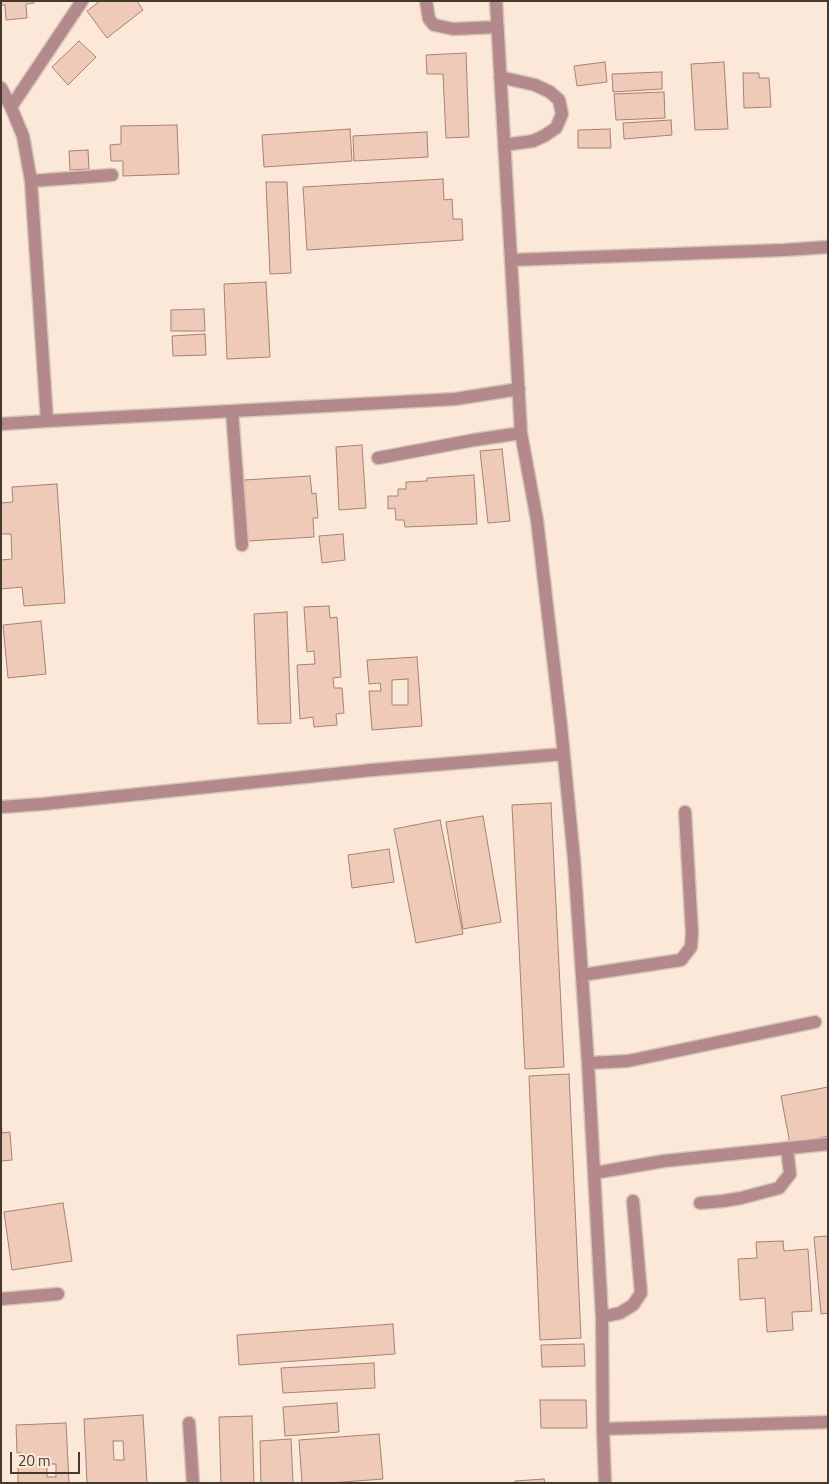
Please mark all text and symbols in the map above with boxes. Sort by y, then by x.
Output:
scale bar [12,1442,82,1474]
text: 20 m [18,1449,51,1472]

